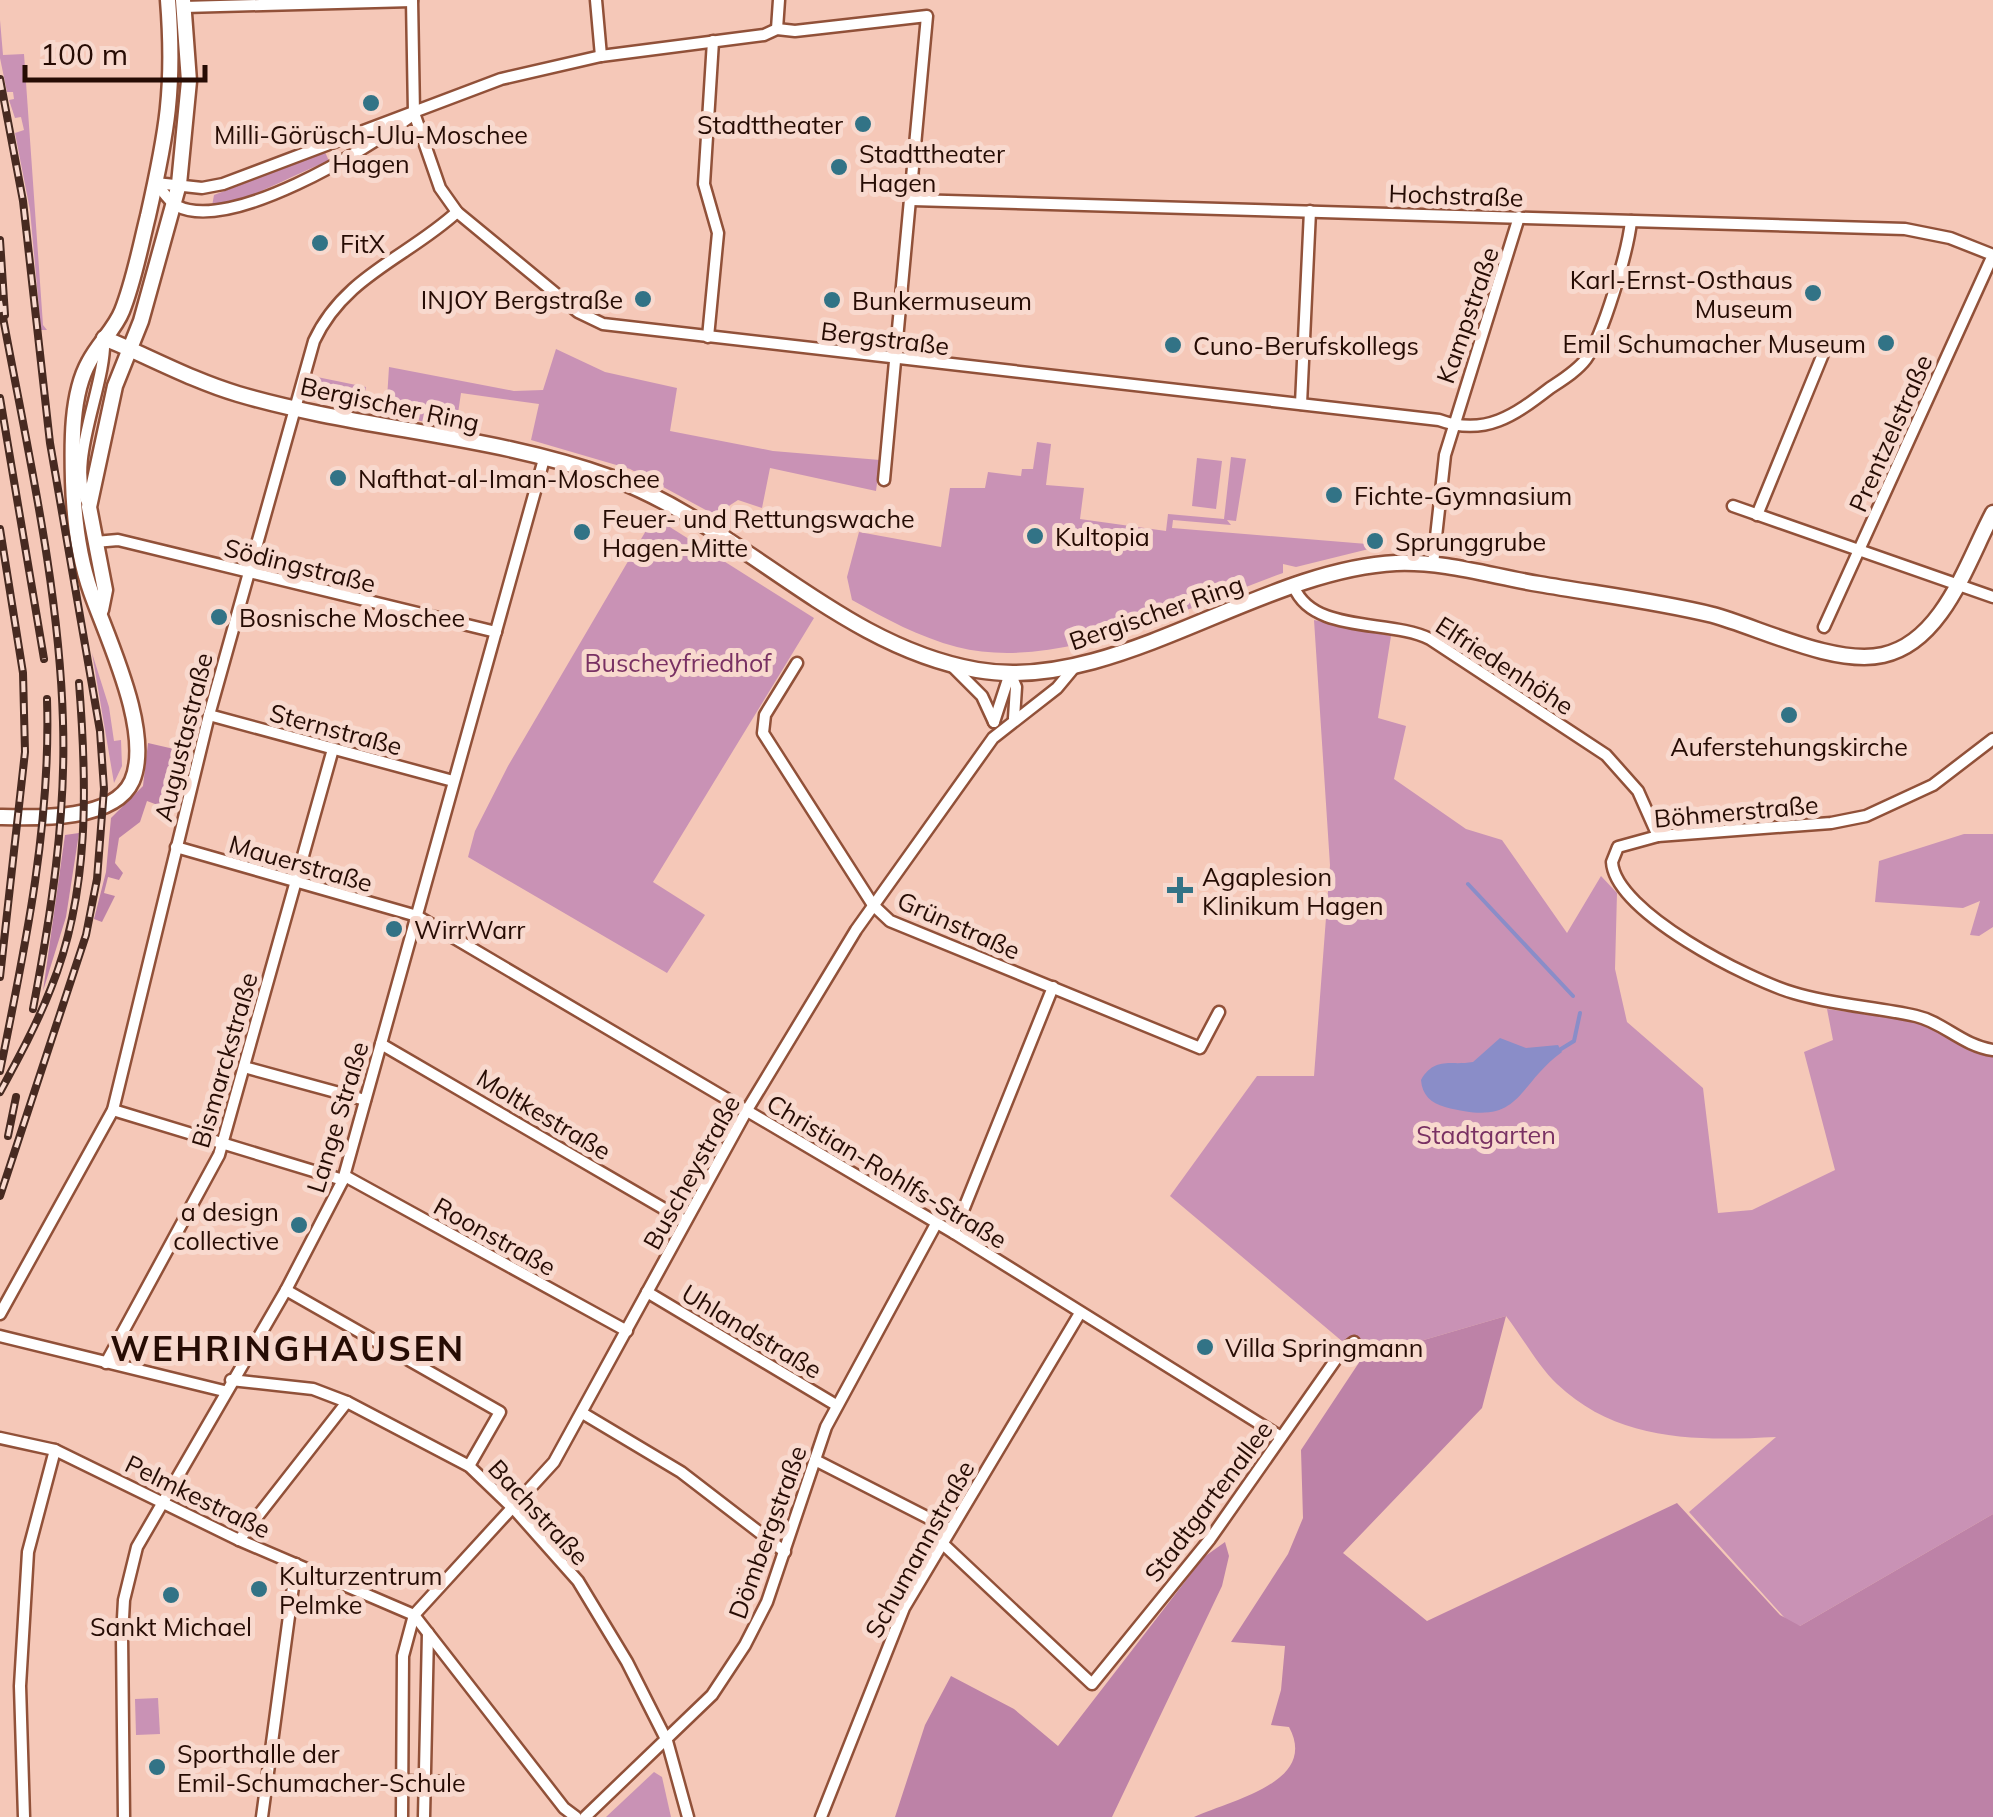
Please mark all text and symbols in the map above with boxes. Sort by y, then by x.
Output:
scale bar [25,20,205,82]
text: 100 m [40,35,128,73]
marker: Milli-Görüsch-Ulu-Moschee Hagen [360,92,382,114]
place label: Stadttheater [697,109,843,140]
marker: Stadttheater [852,113,874,135]
place label: Milli-Görüsch-Ulu-Moschee Hagen [214,119,528,179]
place label: Stadttheater Hagen [859,138,1005,198]
marker: Stadttheater Hagen [828,156,850,178]
street label: Hochstraße [1388,177,1524,213]
place label: FitX [340,228,386,259]
marker: FitX [309,232,331,254]
street label: Kampstraße [1429,243,1505,387]
place label: Karl-Ernst-Osthaus Museum [1570,264,1793,324]
marker: Karl-Ernst-Osthaus Museum [1802,282,1824,304]
place label: INJOY Bergstraße [421,284,623,315]
place label: Bunkermuseum [852,285,1032,316]
marker: INJOY Bergstraße [632,288,654,310]
marker: Bunkermuseum [821,289,843,311]
street label: Bergstraße [819,315,951,361]
place label: Emil Schumacher Museum [1562,328,1866,359]
place label: Cuno-Berufskollegs [1193,330,1419,361]
marker: Emil Schumacher Museum [1875,332,1897,354]
marker: Cuno-Berufskollegs [1162,334,1184,356]
street label: Prentzelstraße [1842,350,1938,516]
street label: Bergischer Ring [298,370,482,438]
place label: Nafthat-al-Iman-Moschee [358,463,660,494]
marker: Nafthat-al-Iman-Moschee [327,467,349,489]
place label: Fichte-Gymnasium [1354,480,1572,511]
marker: Fichte-Gymnasium [1323,484,1345,506]
place label: Feuer- und Rettungswache Hagen-Mitte [602,503,915,563]
marker: Feuer- und Rettungswache Hagen-Mitte [571,521,593,543]
place label: Kultopia [1055,521,1150,552]
marker: Kultopia [1024,525,1046,547]
place label: Sprunggrube [1395,526,1546,557]
marker: Sprunggrube [1364,530,1386,552]
street label: Södingstraße [221,531,379,599]
street label: Bergischer Ring [1065,568,1247,656]
place label: Bosnische Moschee [239,602,465,633]
marker: Bosnische Moschee [208,606,230,628]
street label: Elfriedenhöhe [1430,609,1580,721]
park label: Buscheyfriedhof [584,647,772,678]
street label: Augustastraße [147,649,219,825]
street label: Sternstraße [266,696,406,762]
marker: Auferstehungskirche [1778,704,1800,726]
place label: Auferstehungskirche [1670,731,1908,762]
street label: Böhmerstraße [1653,788,1819,834]
street label: Mauerstraße [226,828,376,898]
place label: Agaplesion Klinikum Hagen [1202,861,1384,921]
marker: Agaplesion Klinikum Hagen [1167,877,1193,903]
street label: Grünstraße [893,884,1025,966]
place label: WirrWarr [414,914,525,945]
marker: WirrWarr [383,918,405,940]
street label: Bismarckstraße [184,969,264,1151]
street label: Lange Straße [299,1038,375,1196]
street label: Moltkestraße [471,1062,617,1166]
street label: Christian-Rohlfs-Straße [761,1087,1013,1255]
street label: Buscheystraße [636,1089,746,1255]
park label: Stadtgarten [1416,1119,1556,1150]
street label: Roonstraße [429,1190,561,1282]
place label: a design collective [173,1196,279,1256]
marker: a design collective [288,1214,310,1236]
street label: Uhlandstraße [676,1277,828,1385]
district label: WEHRINGHAUSEN [110,1326,466,1370]
place label: Villa Springmann [1225,1332,1423,1363]
marker: Villa Springmann [1194,1336,1216,1358]
street label: Stadtgartenallee [1137,1414,1279,1588]
street label: Dömbergstraße [721,1441,813,1623]
street label: Pelmkestraße [120,1447,276,1545]
street label: Bachstraße [482,1453,596,1571]
street label: Schumannstraße [858,1455,980,1643]
place label: Kulturzentrum Pelmke [279,1560,442,1620]
marker: Kulturzentrum Pelmke [248,1578,270,1600]
marker: Sankt Michael [160,1584,182,1606]
place label: Sankt Michael [90,1611,252,1642]
place label: Sporthalle der Emil-Schumacher-Schule [177,1738,466,1798]
marker: Sporthalle der Emil-Schumacher-Schule [146,1756,168,1778]

